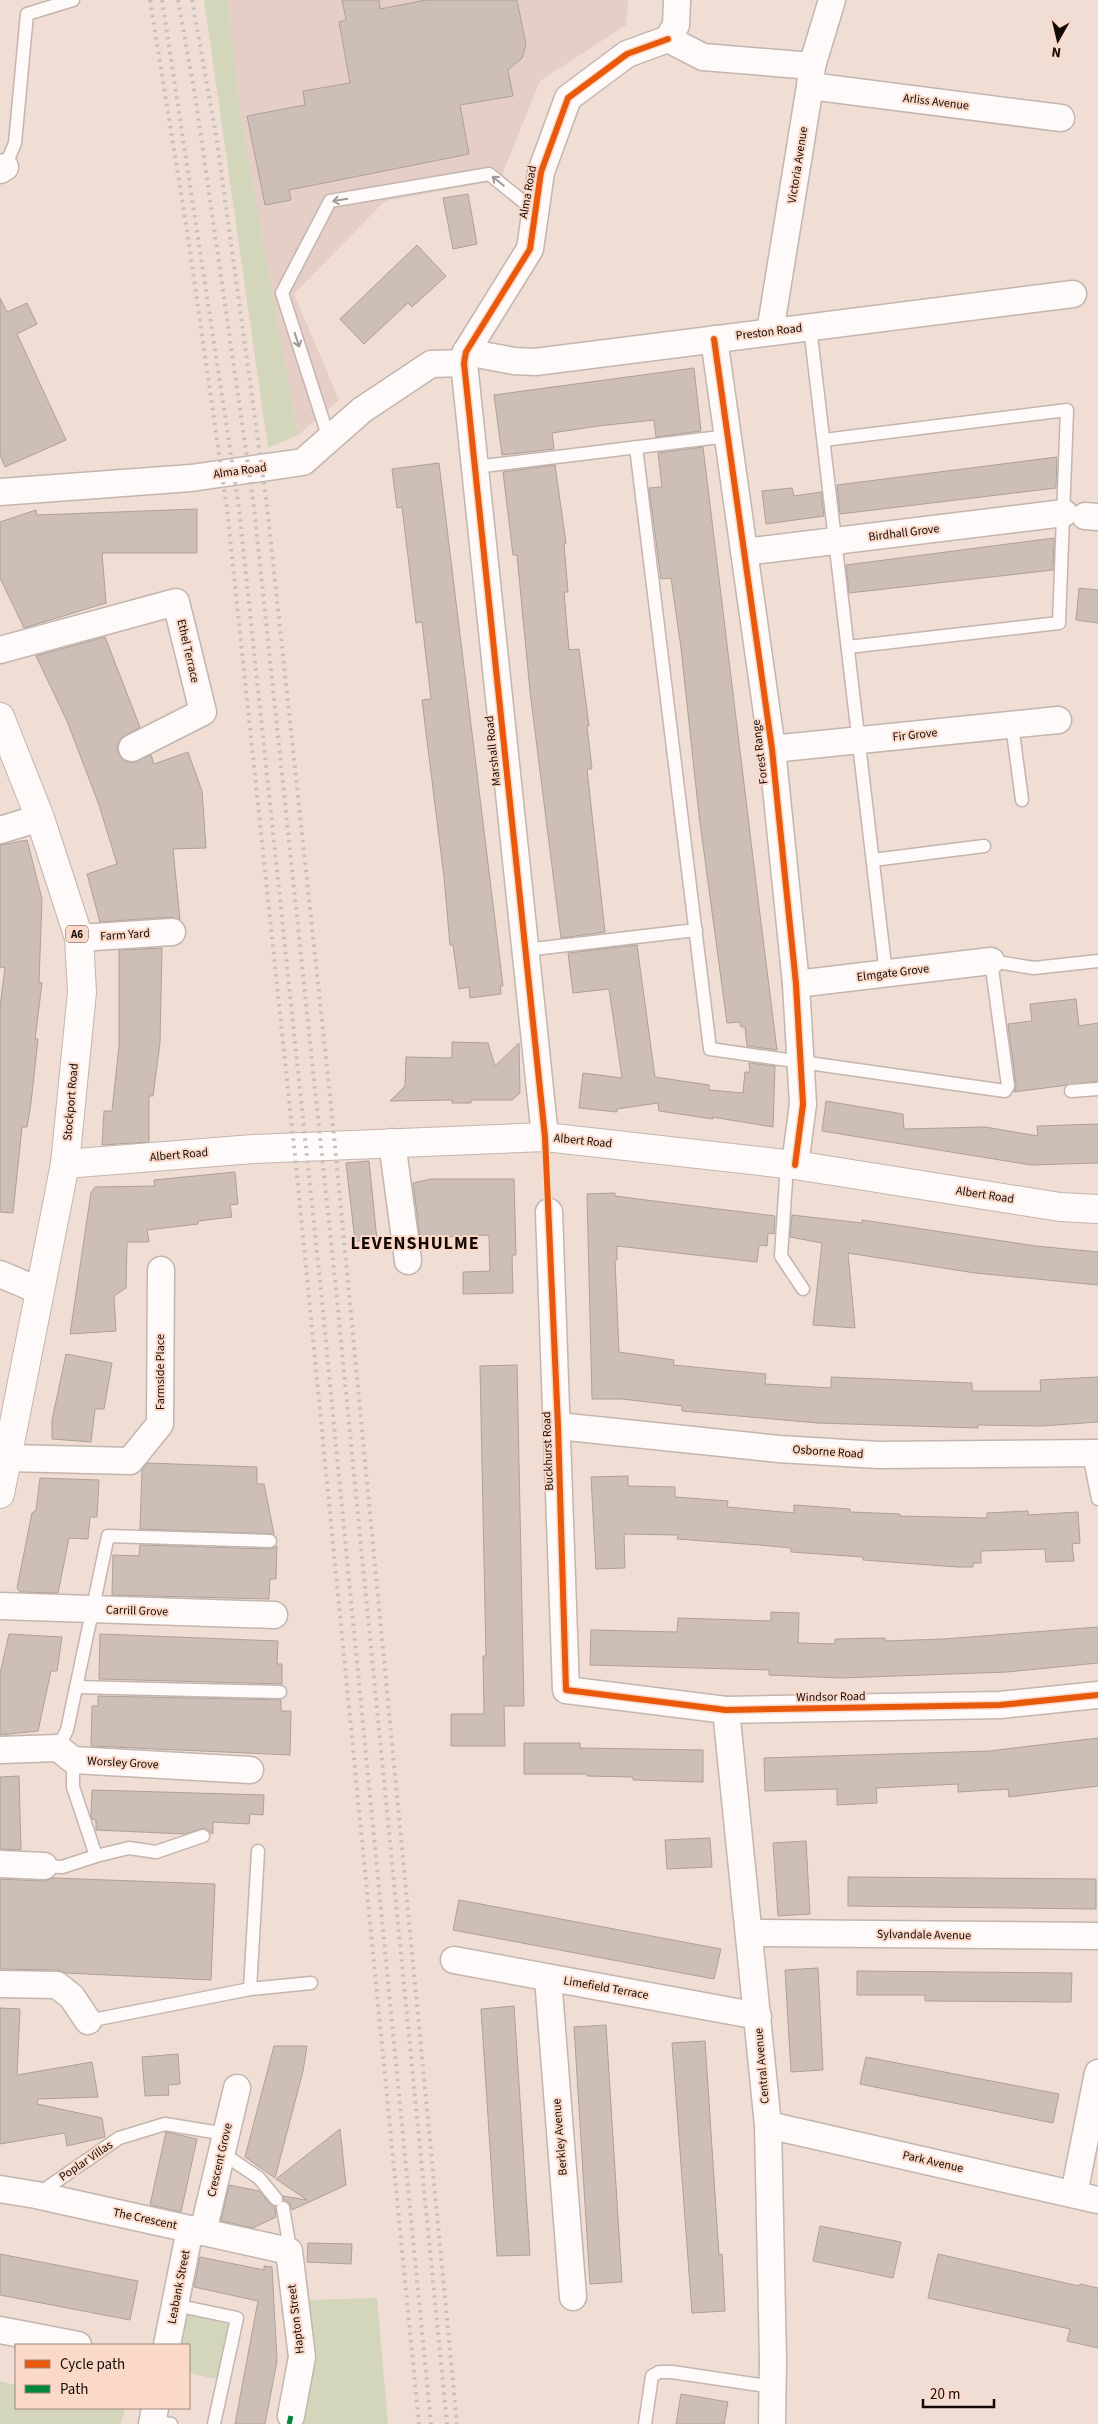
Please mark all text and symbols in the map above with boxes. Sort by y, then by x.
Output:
north arrow [1033,15,1083,65]
text: N [1050,41,1062,62]
street label: Arliss Avenue [902,90,970,114]
street label: Victoria Avenue [784,125,812,205]
street label: Alma Road [515,164,541,220]
one-way arrow [492,176,505,187]
one-way arrow [332,195,348,205]
street label: Preston Road [735,319,803,345]
one-way arrow [293,331,303,347]
street label: Alma Road [212,459,268,483]
street label: Birdhall Grove [868,520,940,546]
street label: Ethel Terrace [172,617,204,685]
street label: Marshall Road [481,715,505,787]
street label: Forest Range [748,719,772,785]
street label: Fir Grove [892,724,938,746]
street label: Farm Yard [100,925,150,945]
road number: A6 [66,926,88,942]
street label: Elmgate Grove [856,960,930,986]
street label: Stockport Road [59,1063,83,1141]
street label: Albert Road [553,1129,613,1153]
street label: Albert Road [149,1144,209,1166]
street label: Albert Road [955,1182,1015,1208]
district label: LEVENSHULME [350,1231,480,1256]
street label: Farmside Place [152,1334,169,1410]
street label: Buckhurst Road [538,1411,558,1491]
street label: Osborne Road [792,1441,864,1463]
street label: Carrill Grove [106,1601,168,1621]
street label: Windsor Road [796,1688,866,1706]
street label: Worsley Grove [87,1753,159,1773]
street label: Sylvandale Avenue [877,1926,971,1944]
street label: Limefield Terrace [562,1972,650,2004]
street label: Central Avenue [750,2027,774,2104]
street label: Berkley Avenue [548,2098,572,2176]
street label: Crescent Grove [203,2121,237,2199]
street label: Poplar Villas [56,2137,116,2185]
street label: Park Avenue [901,2147,965,2177]
street label: The Crescent [111,2204,179,2234]
street label: Leabank Street [163,2249,195,2325]
street label: Hapton Street [283,2283,309,2355]
legend [15,2344,190,2409]
text: Cycle path [60,2354,125,2375]
scale bar [923,2376,994,2408]
text: Path [60,2379,88,2400]
text: 20 m [930,2384,960,2405]

